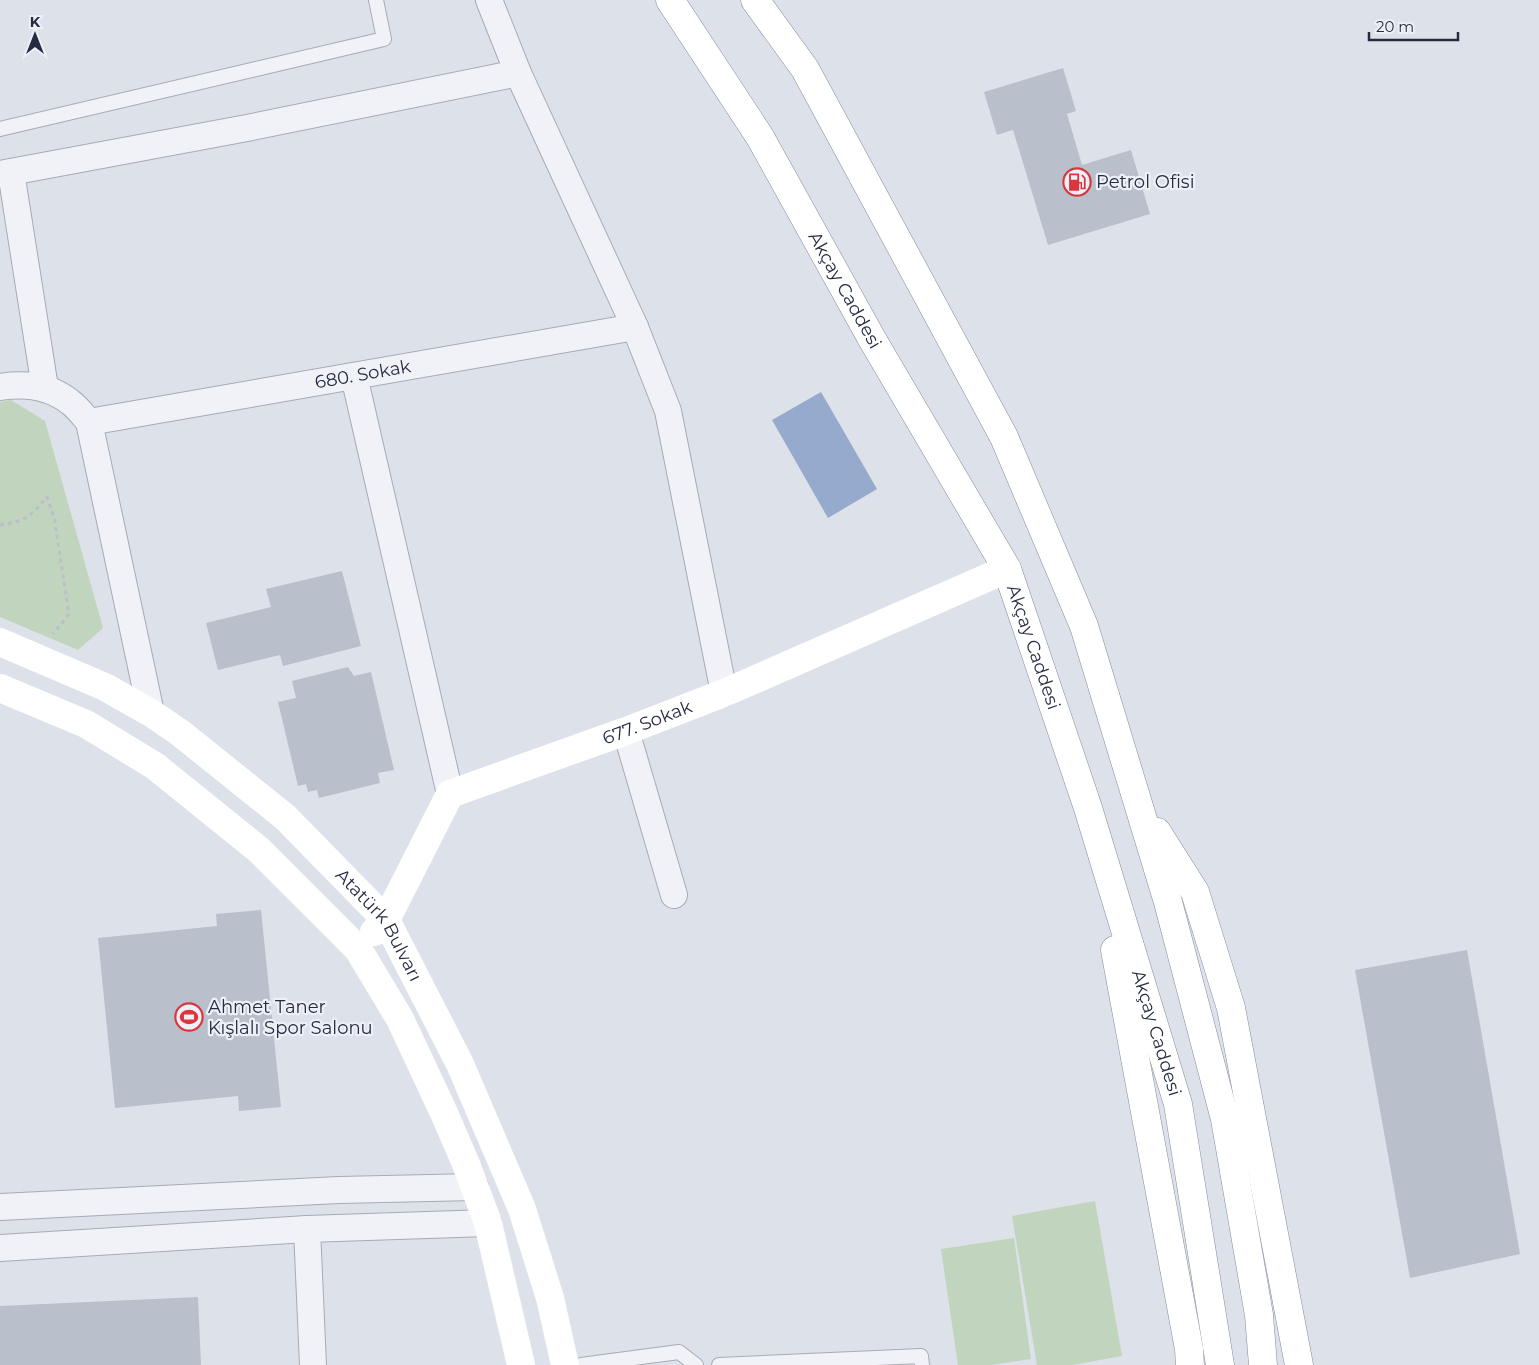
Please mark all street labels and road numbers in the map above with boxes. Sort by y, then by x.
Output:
street label: Akçay Caddesi [804,228,886,353]
street label: 680. Sokak [313,355,413,394]
street label: Akçay Caddesi [1002,582,1065,712]
street label: 677. Sokak [599,695,695,750]
street label: Atatürk Bulvarı [331,864,427,985]
street label: Akçay Caddesi [1127,967,1186,1098]

